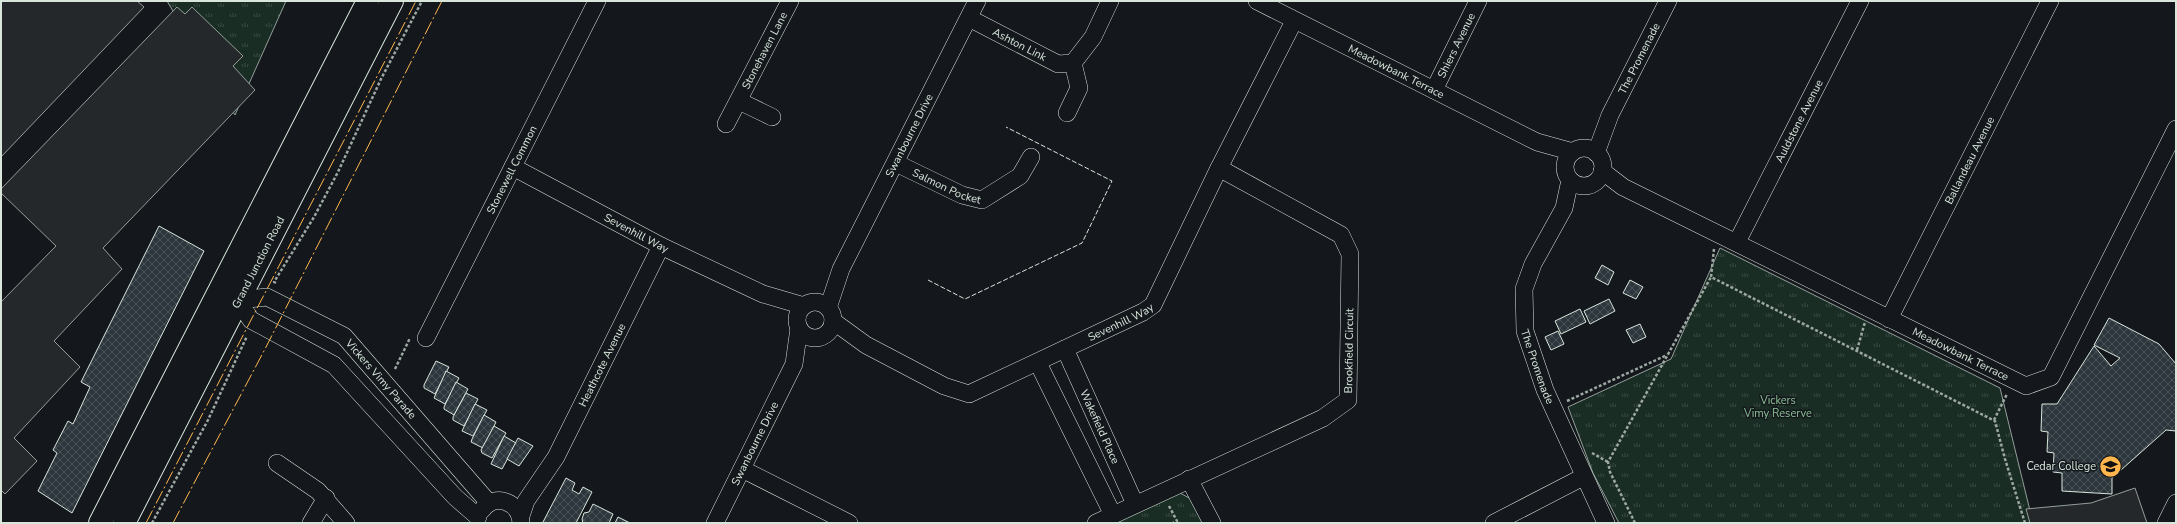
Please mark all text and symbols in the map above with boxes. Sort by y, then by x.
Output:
street label: Stonehaven Lane [738,9,791,92]
street label: Shiers Avenue [1434,10,1479,81]
street label: The Promenade [1615,20,1664,97]
street label: Ashton Link [990,24,1049,65]
street label: Meadowbank Terrace [1345,41,1447,102]
street label: Auldstone Avenue [1772,77,1827,165]
street label: Swanbourne Drive [882,91,937,180]
street label: Ballandeau Avenue [1941,114,1998,207]
street label: Stonewell Common [483,123,541,217]
street label: Salmon Pocket [910,165,983,208]
street label: Sevenhill Way [601,210,671,257]
street label: Grand Junction Road [228,214,288,311]
street label: Sevenhill Way [1086,300,1157,345]
street label: Brookfield Circuit [1341,308,1357,394]
street label: Heathcote Avenue [575,321,629,409]
street label: Meadowbank Terrace [1910,324,2011,384]
street label: The Promenade [1517,328,1557,407]
street label: Vickers Vimy Parade [341,335,420,422]
street label: Wakefield Place [1076,387,1123,466]
park label: Vickers Vimy Reserve [1743,393,1812,421]
street label: Swanbourne Drive [728,399,782,488]
school or university icon: Cedar College [2098,453,2124,479]
place label: Cedar College [2026,459,2096,474]

